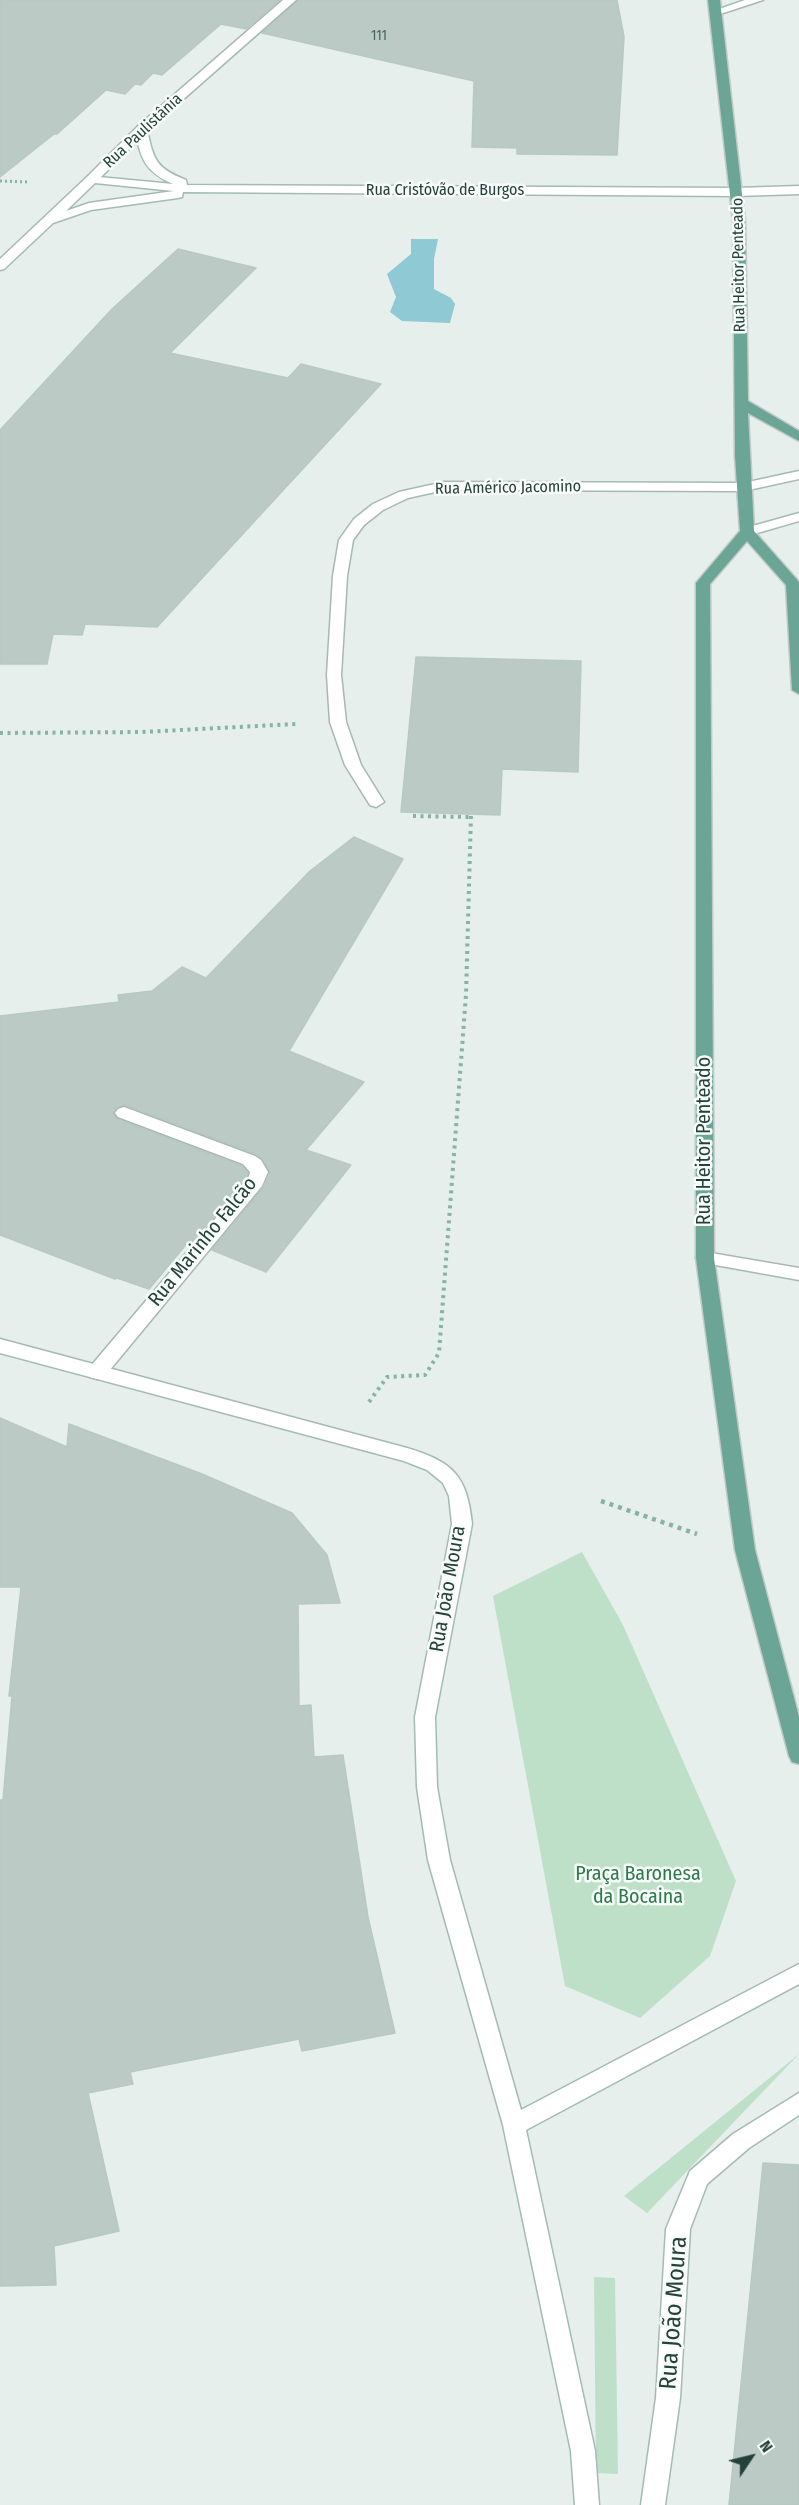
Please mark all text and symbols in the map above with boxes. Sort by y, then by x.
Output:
house number: 111 [371,28,387,44]
street label: Rua Paulistânia [100,90,186,172]
street label: Rua Cristóvão de Burgos [366,181,524,201]
street label: Rua Heitor Penteado [728,197,750,333]
street label: Rua Américo Jacomino [435,477,581,499]
street label: Rua Heitor Penteado [692,1057,716,1225]
street label: Rua Marinho Falcão [144,1173,262,1311]
street label: Rua João Moura [425,1524,471,1654]
park label: Praça Baronesa da Bocaina [575,1862,701,1909]
street label: Rua João Moura [654,2235,694,2391]
north arrow [721,2427,781,2487]
text: N [756,2437,777,2456]

